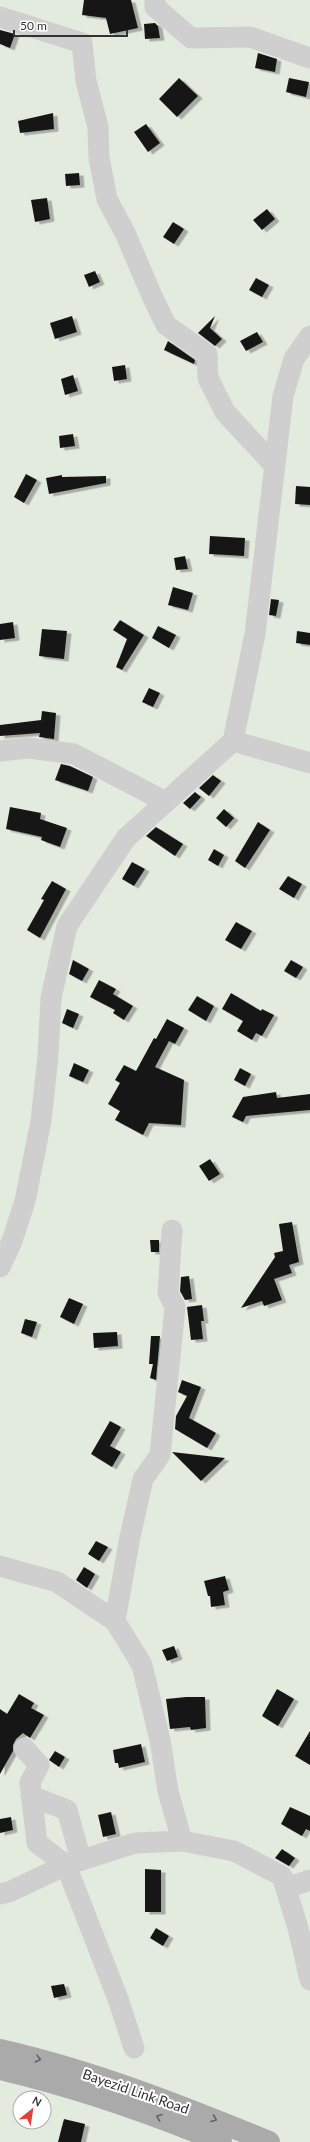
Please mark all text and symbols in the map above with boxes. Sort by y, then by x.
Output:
scale bar [14,12,127,38]
text: 50 m [20,18,47,33]
one-way arrow [34,2054,41,2063]
street label: Bayezid Link Road [81,2065,191,2117]
north arrow [12,2090,52,2130]
text: N [30,2093,44,2109]
one-way arrow [156,2113,163,2121]
one-way arrow [210,2115,217,2123]

